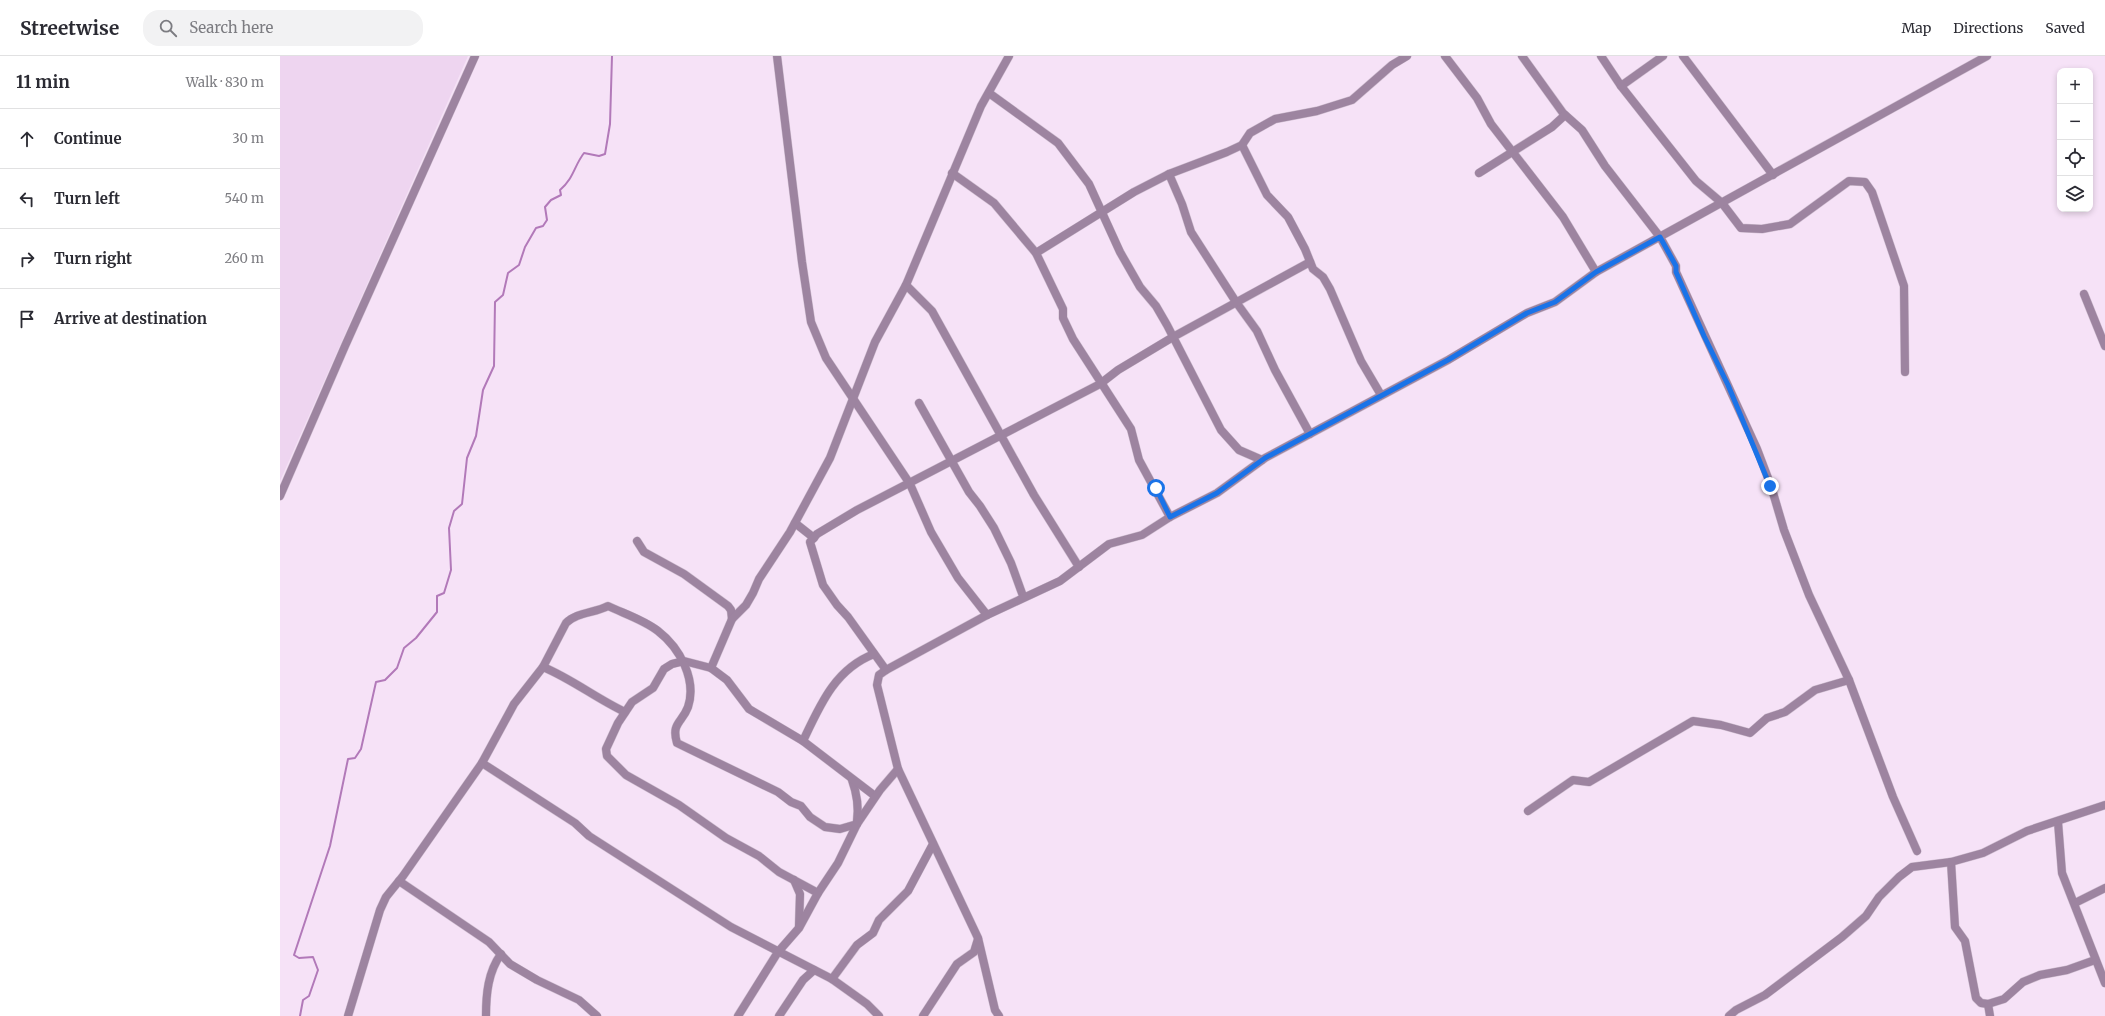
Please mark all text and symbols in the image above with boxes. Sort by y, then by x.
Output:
search box [143,10,423,46]
text: Streetwise [20,16,119,40]
icon: search [157,17,179,39]
text: Search here [189,18,273,37]
text: Map [1901,19,1931,37]
text: Directions [1953,19,2023,37]
text: Saved [2045,19,2085,37]
map controls [2057,68,2093,212]
button: + [2057,68,2093,104]
text: 11 min [16,71,70,93]
text: Walk · 830 m [186,74,264,91]
button: − [2057,104,2093,140]
icon: ahead [16,128,38,150]
text: Continue [54,129,122,148]
text: 30 m [232,130,264,147]
button: locate [2057,140,2093,176]
button: layers [2057,176,2093,212]
icon: left [16,188,38,210]
text: Turn left [54,189,120,208]
text: 540 m [224,190,264,207]
icon: right [16,248,38,270]
text: Turn right [54,249,132,268]
text: 260 m [224,250,264,267]
icon: arrive [16,308,38,330]
text: Arrive at destination [54,309,207,328]
route end [1761,477,1779,495]
route start [1147,479,1165,497]

